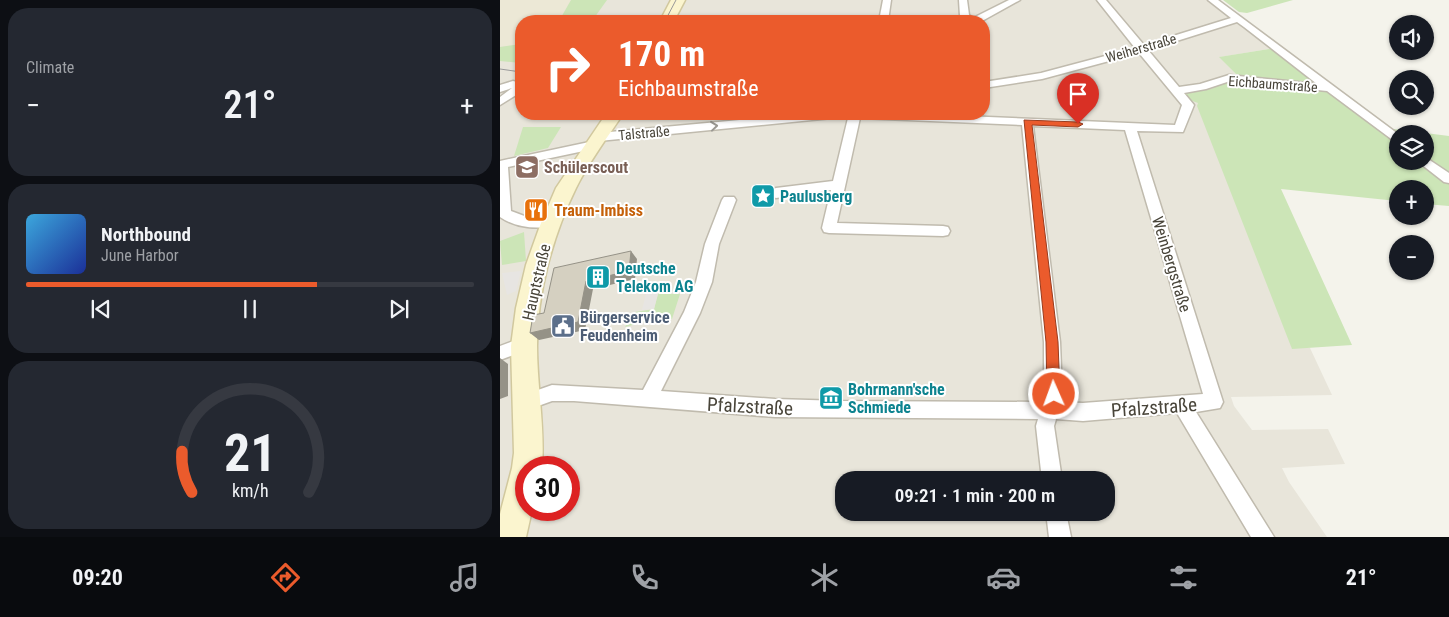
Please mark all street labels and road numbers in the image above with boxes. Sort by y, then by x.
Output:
street label: Weiherstraße [1104,30,1179,66]
street label: Eichbaumstraße [1228,73,1319,95]
street label: Talstraße [618,123,671,143]
street label: Weinbergstraße [1148,214,1195,314]
street label: Hauptstraße [518,242,555,322]
street label: Pfalzstraße [706,393,794,420]
street label: Pfalzstraße [1110,393,1198,422]

